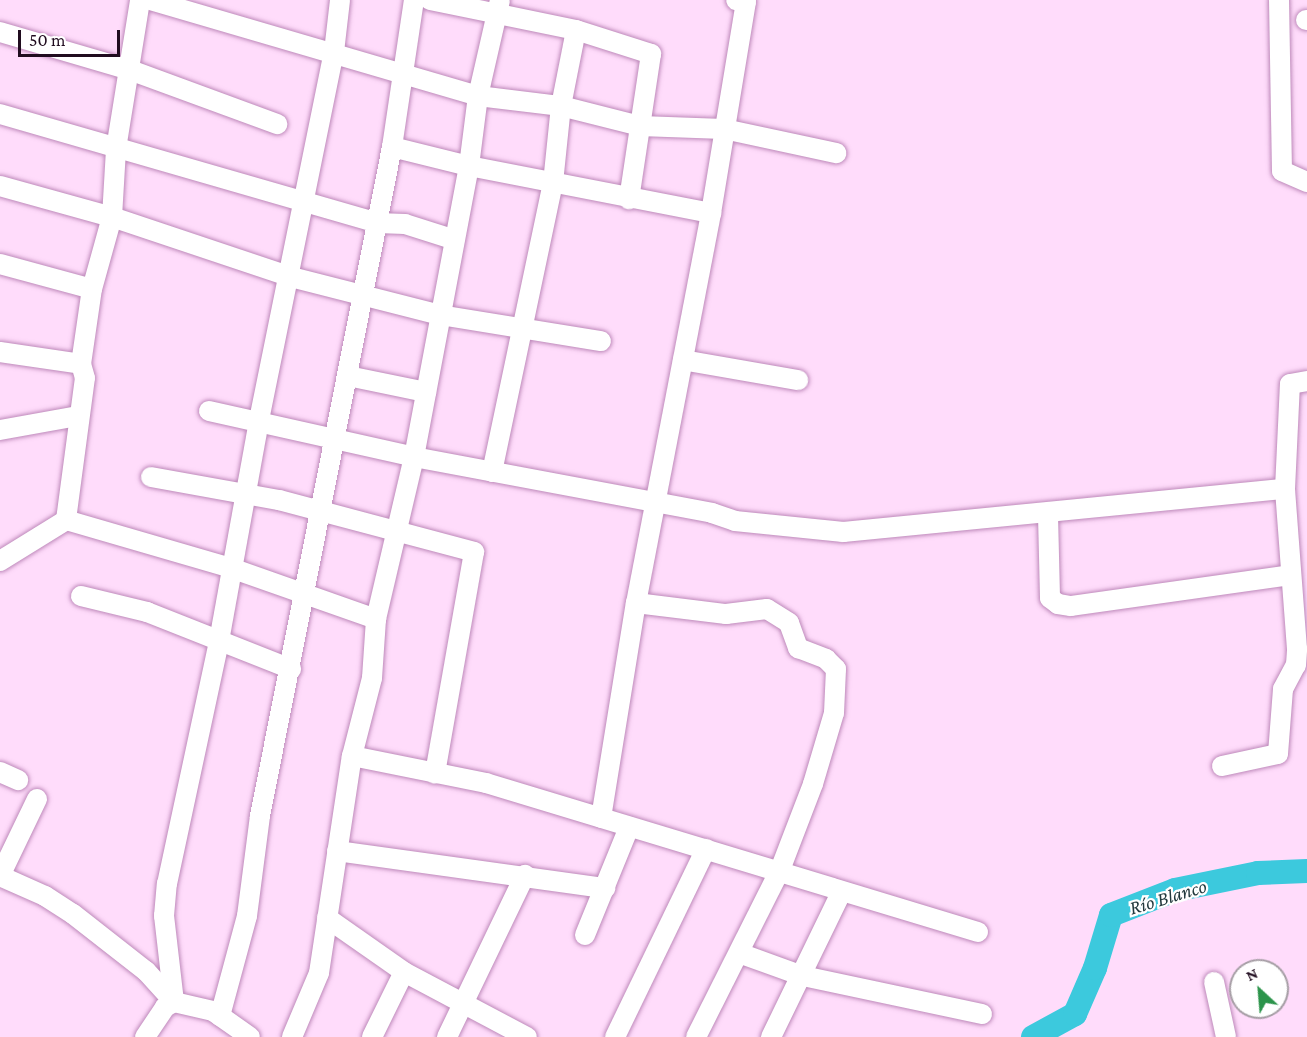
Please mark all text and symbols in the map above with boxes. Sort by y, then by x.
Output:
scale bar [21,18,123,56]
text: 50 m [29,30,66,50]
water label: Río Blanco [1126,874,1210,920]
north arrow [1229,959,1289,1019]
text: N [1243,964,1260,984]

